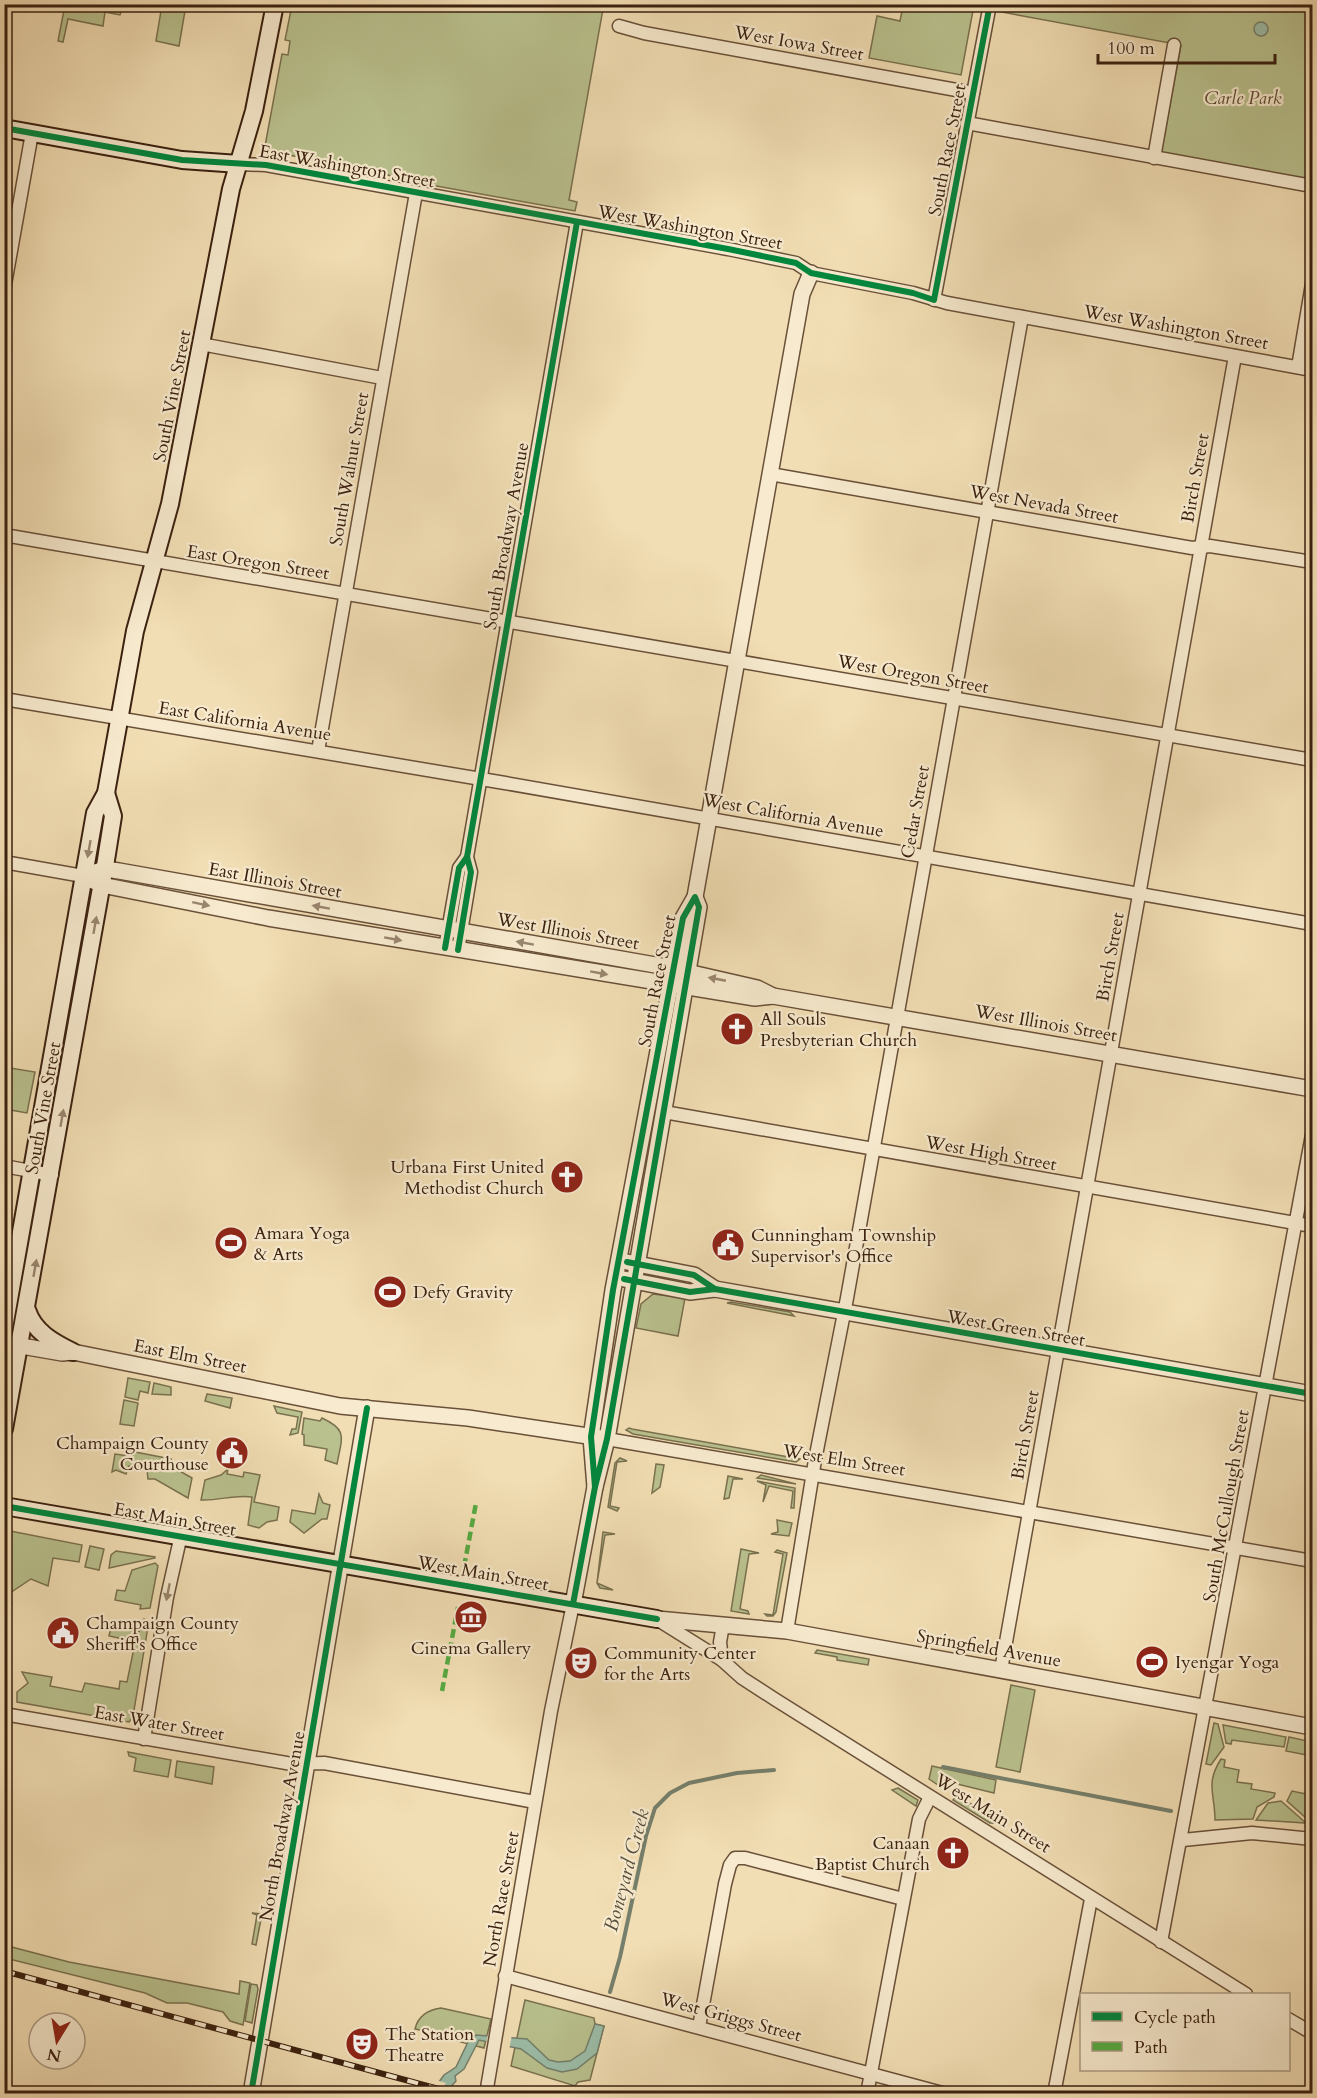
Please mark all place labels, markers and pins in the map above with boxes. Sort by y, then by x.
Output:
place label: All Souls Presbyterian Church [760,1007,917,1053]
church icon: All Souls Presbyterian Church [719,1011,755,1047]
place label: Urbana First United Methodist Church [391,1155,544,1201]
church icon: Urbana First United Methodist Church [549,1159,585,1195]
place label: Amara Yoga & Arts [254,1221,350,1267]
place label: Cunningham Township Supervisor's Office [751,1223,936,1269]
sports icon: Amara Yoga & Arts [213,1225,249,1261]
public building icon: Cunningham Township Supervisor's Office [710,1227,746,1263]
sports icon: Defy Gravity [372,1274,408,1310]
place label: Defy Gravity [413,1280,514,1305]
place label: Champaign County Courthouse [56,1431,209,1477]
public building icon: Champaign County Courthouse [214,1435,250,1471]
museum icon: Cinema Gallery [453,1599,489,1635]
place label: Champaign County Sheriff's Office [86,1611,240,1657]
public building icon: Champaign County Sheriff's Office [45,1615,81,1651]
place label: Cinema Gallery [411,1636,532,1661]
place label: Community Center for the Arts [604,1641,756,1687]
sports icon: Iyengar Yoga [1134,1644,1170,1680]
theatre icon: Community Center for the Arts [563,1645,599,1681]
place label: Iyengar Yoga [1175,1650,1280,1675]
place label: Canaan Baptist Church [815,1831,931,1877]
church icon: Canaan Baptist Church [935,1835,971,1871]
place label: The Station Theatre [385,2022,475,2068]
theatre icon: The Station Theatre [344,2026,380,2062]

